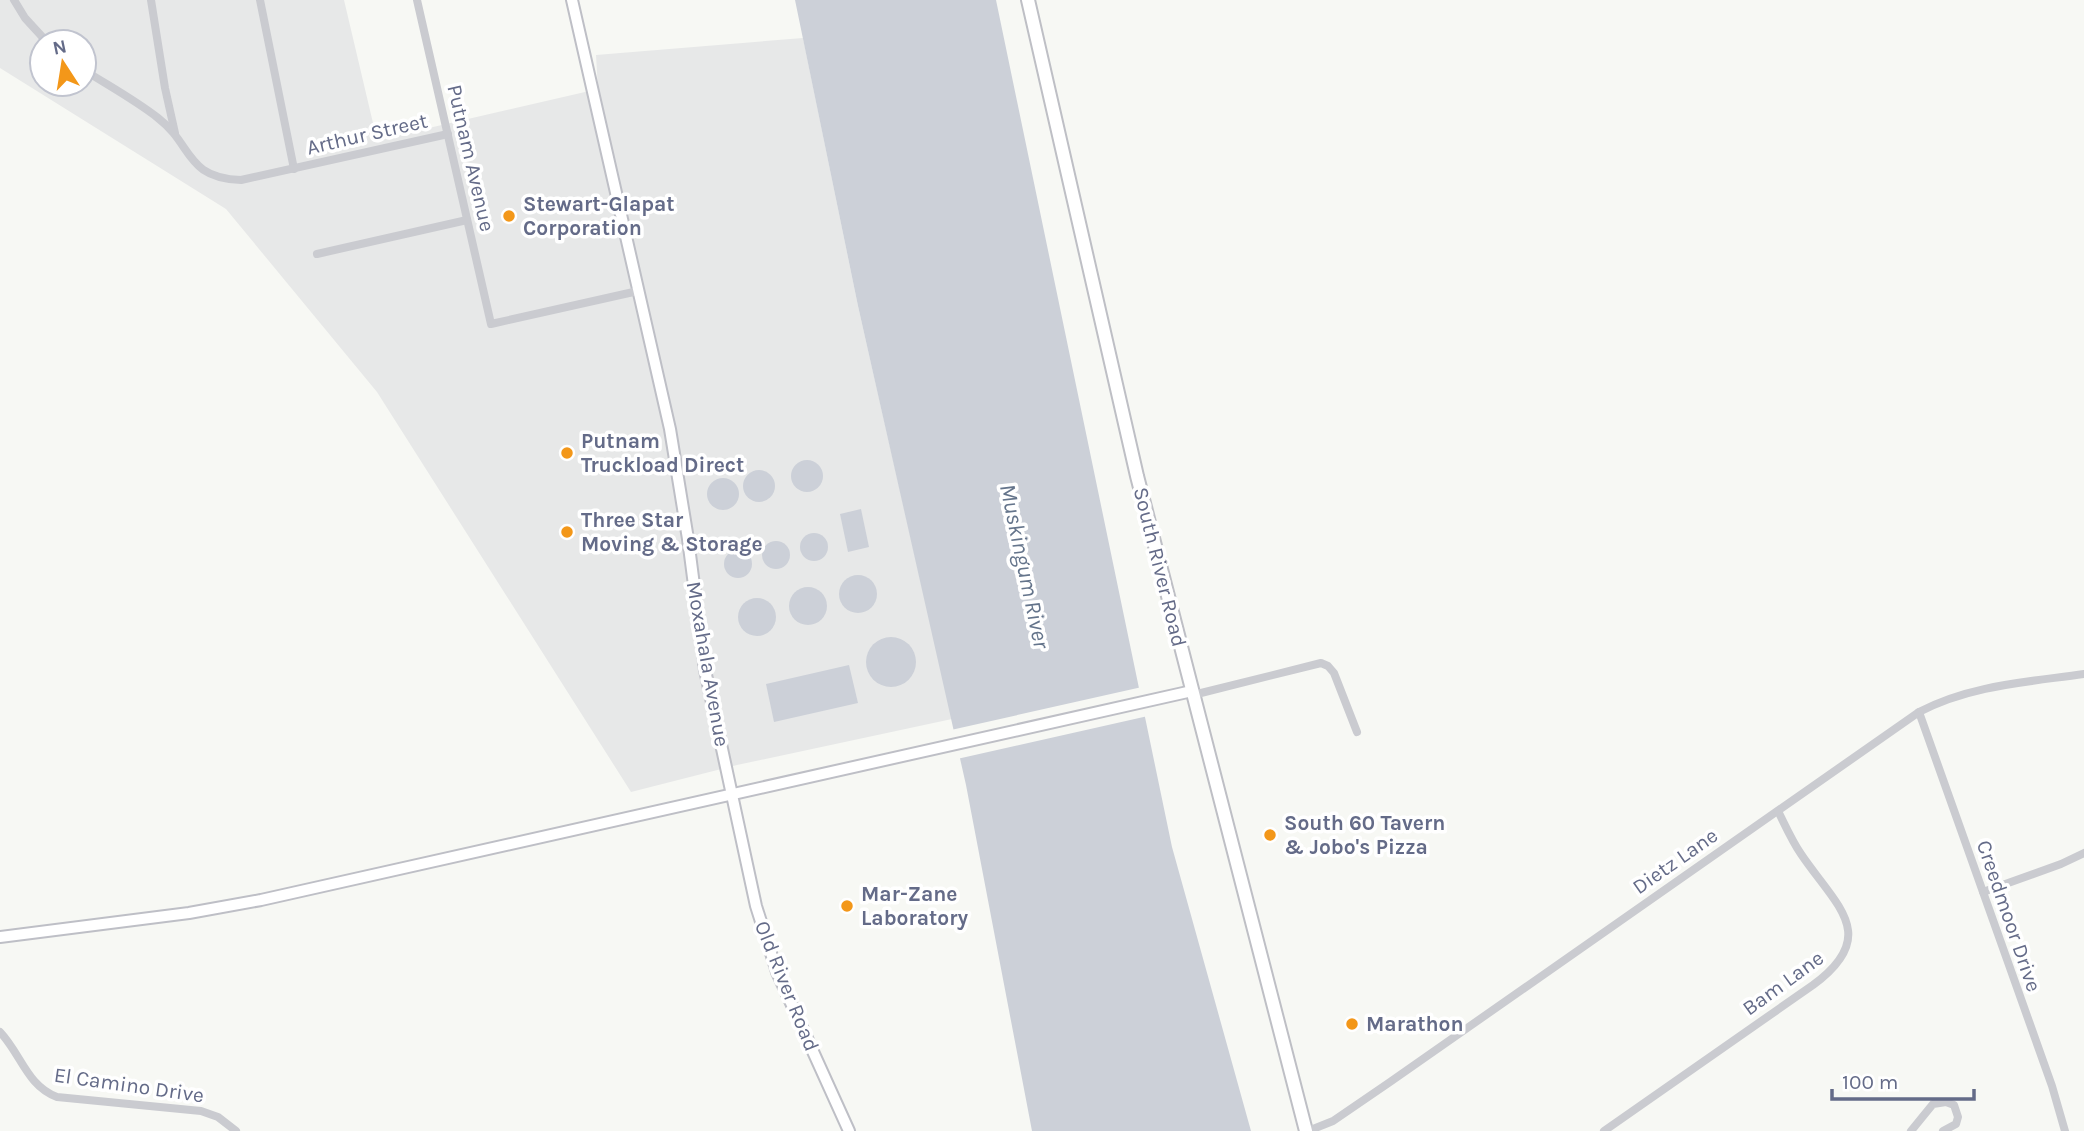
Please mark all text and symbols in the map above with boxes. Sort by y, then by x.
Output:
north arrow [28,28,98,98]
text: N [51,35,69,60]
street label: Putnam Avenue [442,82,500,234]
street label: Arthur Street [304,108,430,160]
place label: Stewart-Glapat Corporation [523,192,675,240]
marker: Stewart-Glapat Corporation [501,208,517,224]
place label: Putnam Truckload Direct [581,429,744,477]
marker: Putnam Truckload Direct [559,445,575,461]
water label: Muskingum River [994,481,1055,652]
street label: South River Road [1129,485,1191,649]
place label: Three Star Moving & Storage [581,508,763,556]
marker: Three Star Moving & Storage [559,524,575,540]
street label: Moxahala Avenue [682,580,734,748]
place label: South 60 Tavern & Jobo's Pizza [1284,811,1445,859]
street label: Dietz Lane [1628,823,1722,899]
marker: South 60 Tavern & Jobo's Pizza [1262,827,1278,843]
street label: Creedmoor Drive [1972,837,2046,995]
place label: Mar-Zane Laboratory [861,882,968,930]
marker: Mar-Zane Laboratory [839,898,855,914]
street label: Old River Road [750,917,824,1055]
street label: Bam Lane [1738,946,1828,1020]
place label: Marathon [1366,1012,1464,1036]
marker: Marathon [1344,1016,1360,1032]
scale bar [1832,1058,1974,1102]
street label: El Camino Drive [52,1063,206,1107]
text: 100 m [1842,1070,1899,1094]

